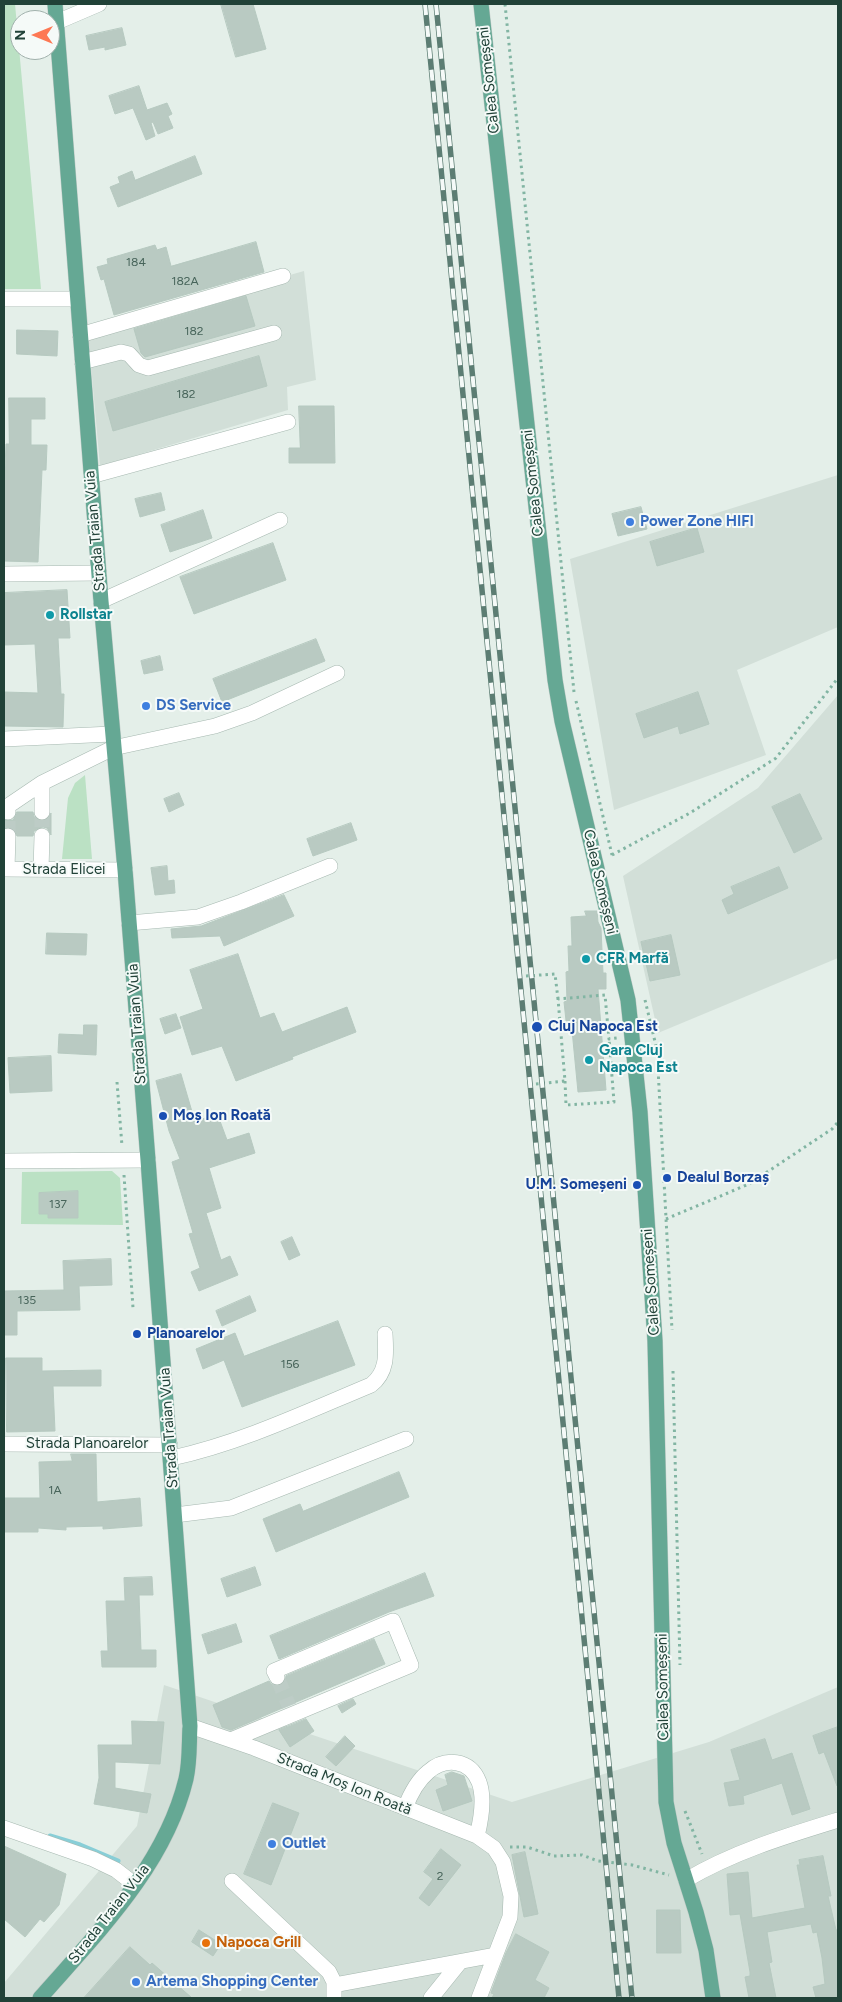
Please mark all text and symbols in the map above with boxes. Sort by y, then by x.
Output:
north arrow [10,10,60,60]
street label: Calea Someșeni [474,26,504,134]
text: N [12,30,29,40]
house number: 184 [126,255,146,269]
house number: 182A [171,274,199,288]
house number: 182 [184,324,204,338]
house number: 182 [176,387,196,401]
street label: Calea Someșeni [518,429,548,537]
street label: Strada Traian Vuia [81,470,109,592]
place label: Power Zone HIFI [640,513,754,531]
marker: Power Zone HIFI [624,516,636,528]
place label: Rollstar [60,606,112,624]
marker: Rollstar [44,609,56,621]
place label: DS Service [156,697,231,715]
marker: DS Service [140,700,152,712]
street label: Calea Someșeni [579,828,621,936]
street label: Strada Elicei [22,861,106,879]
place label: CFR Marfă [596,950,669,968]
marker: CFR Marfă [580,953,592,965]
street label: Strada Traian Vuia [124,963,150,1085]
place label: Cluj Napoca Est [548,1018,658,1036]
marker: Cluj Napoca Est [530,1020,544,1034]
place label: Gara Cluj Napoca Est [599,1042,678,1077]
marker: Gara Cluj Napoca Est [583,1054,595,1066]
place label: Moș Ion Roată [173,1107,271,1125]
marker: Moș Ion Roată [157,1110,169,1122]
place label: Dealul Borzaș [677,1169,769,1187]
marker: Dealul Borzaș [661,1172,673,1184]
place label: U.M. Someșeni [525,1176,627,1194]
marker: U.M. Someșeni [631,1179,643,1191]
house number: 137 [49,1197,67,1211]
street label: Calea Someșeni [638,1228,664,1336]
house number: 135 [18,1293,36,1307]
place label: Planoarelor [147,1325,225,1343]
marker: Planoarelor [131,1328,143,1340]
house number: 156 [281,1357,299,1371]
street label: Strada Traian Vuia [156,1367,182,1489]
street label: Strada Planoarelor [26,1435,148,1453]
house number: 1A [48,1483,62,1497]
street label: Calea Someșeni [653,1633,673,1741]
street label: Strada Moș Ion Roată [274,1749,414,1819]
place label: Outlet [282,1835,326,1853]
marker: Outlet [266,1838,278,1850]
street label: Strada Traian Vuia [65,1861,153,1967]
house number: 2 [437,1869,443,1883]
place label: Napoca Grill [216,1934,301,1952]
marker: Napoca Grill [200,1937,212,1949]
place label: Artema Shopping Center [146,1973,318,1991]
marker: Artema Shopping Center [130,1976,142,1988]

